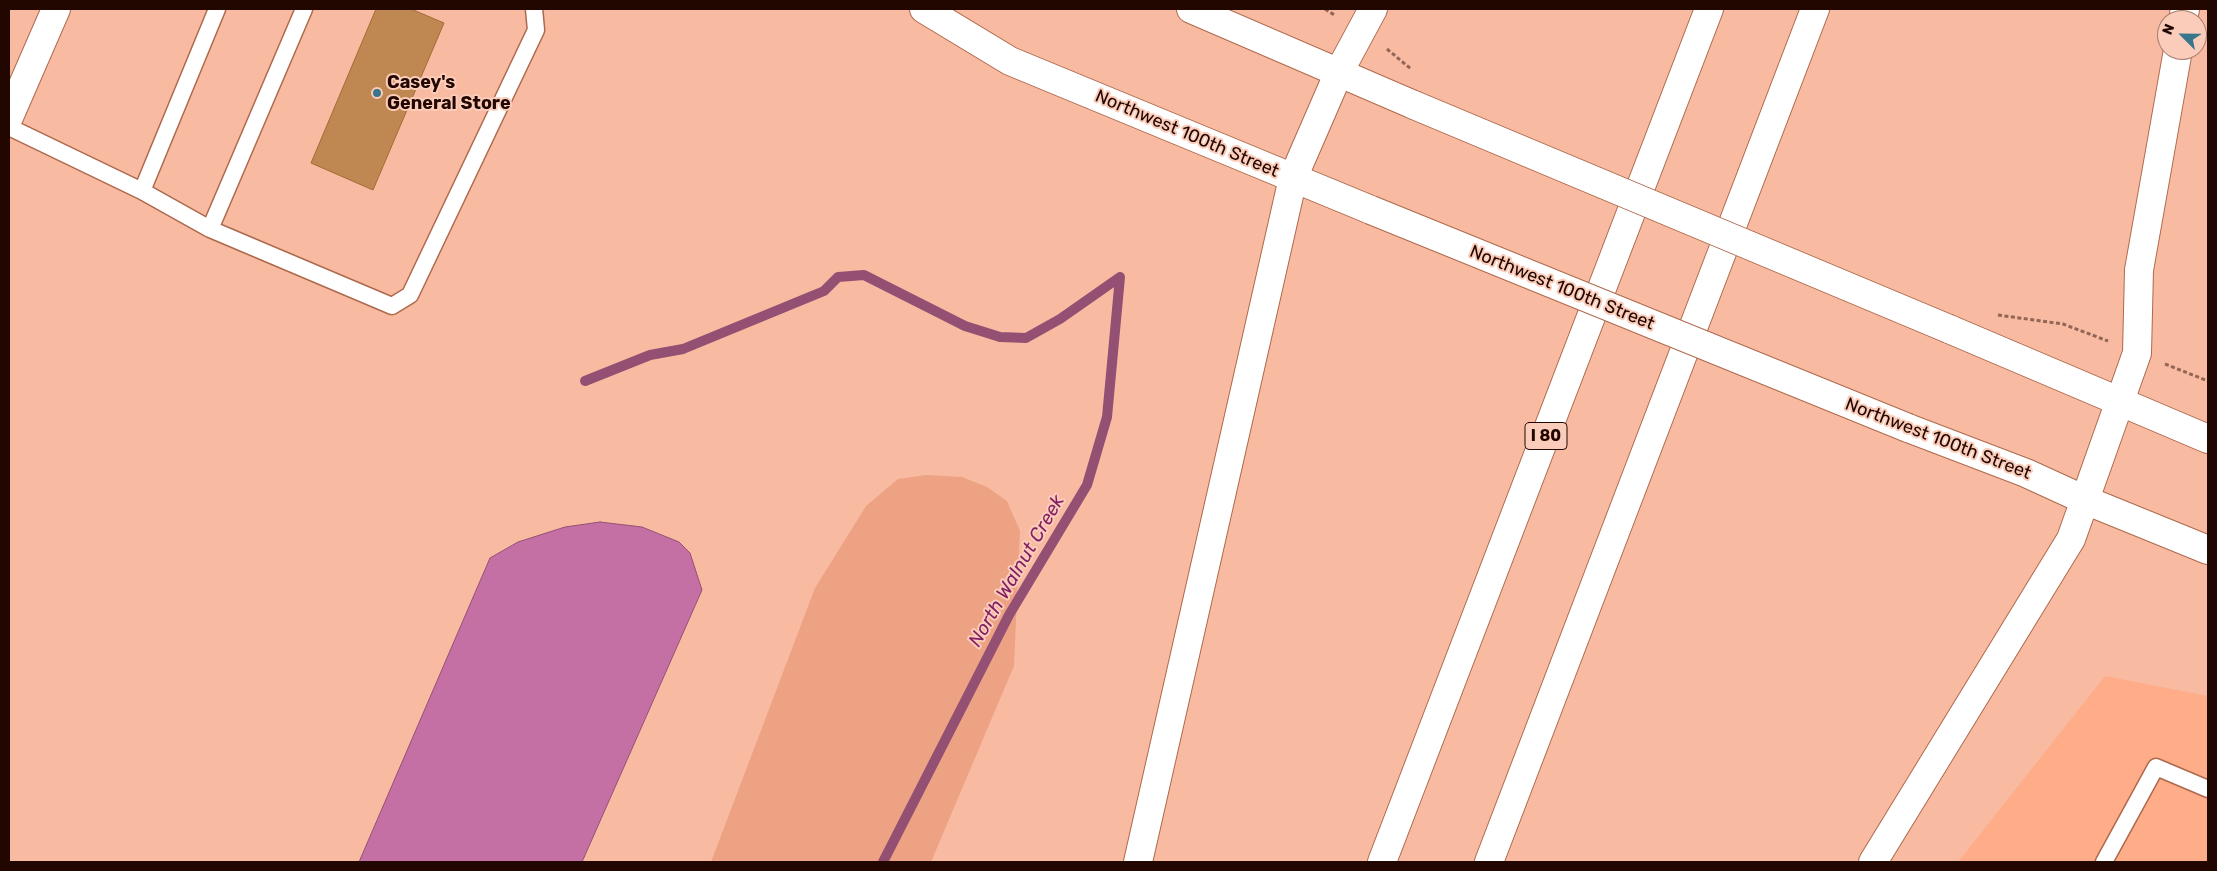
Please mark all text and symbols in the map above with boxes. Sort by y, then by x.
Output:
north arrow [2157,10,2207,60]
text: N [2159,21,2178,37]
place label: Casey's General Store [387,72,511,115]
street label: Northwest 100th Street [1092,85,1282,183]
marker: Casey's General Store [371,87,383,99]
street label: Northwest 100th Street [1466,241,1658,335]
street label: Northwest 100th Street [1842,394,2034,484]
road number: I 80 [1525,422,1567,450]
water label: North Walnut Creek [964,491,1070,651]

